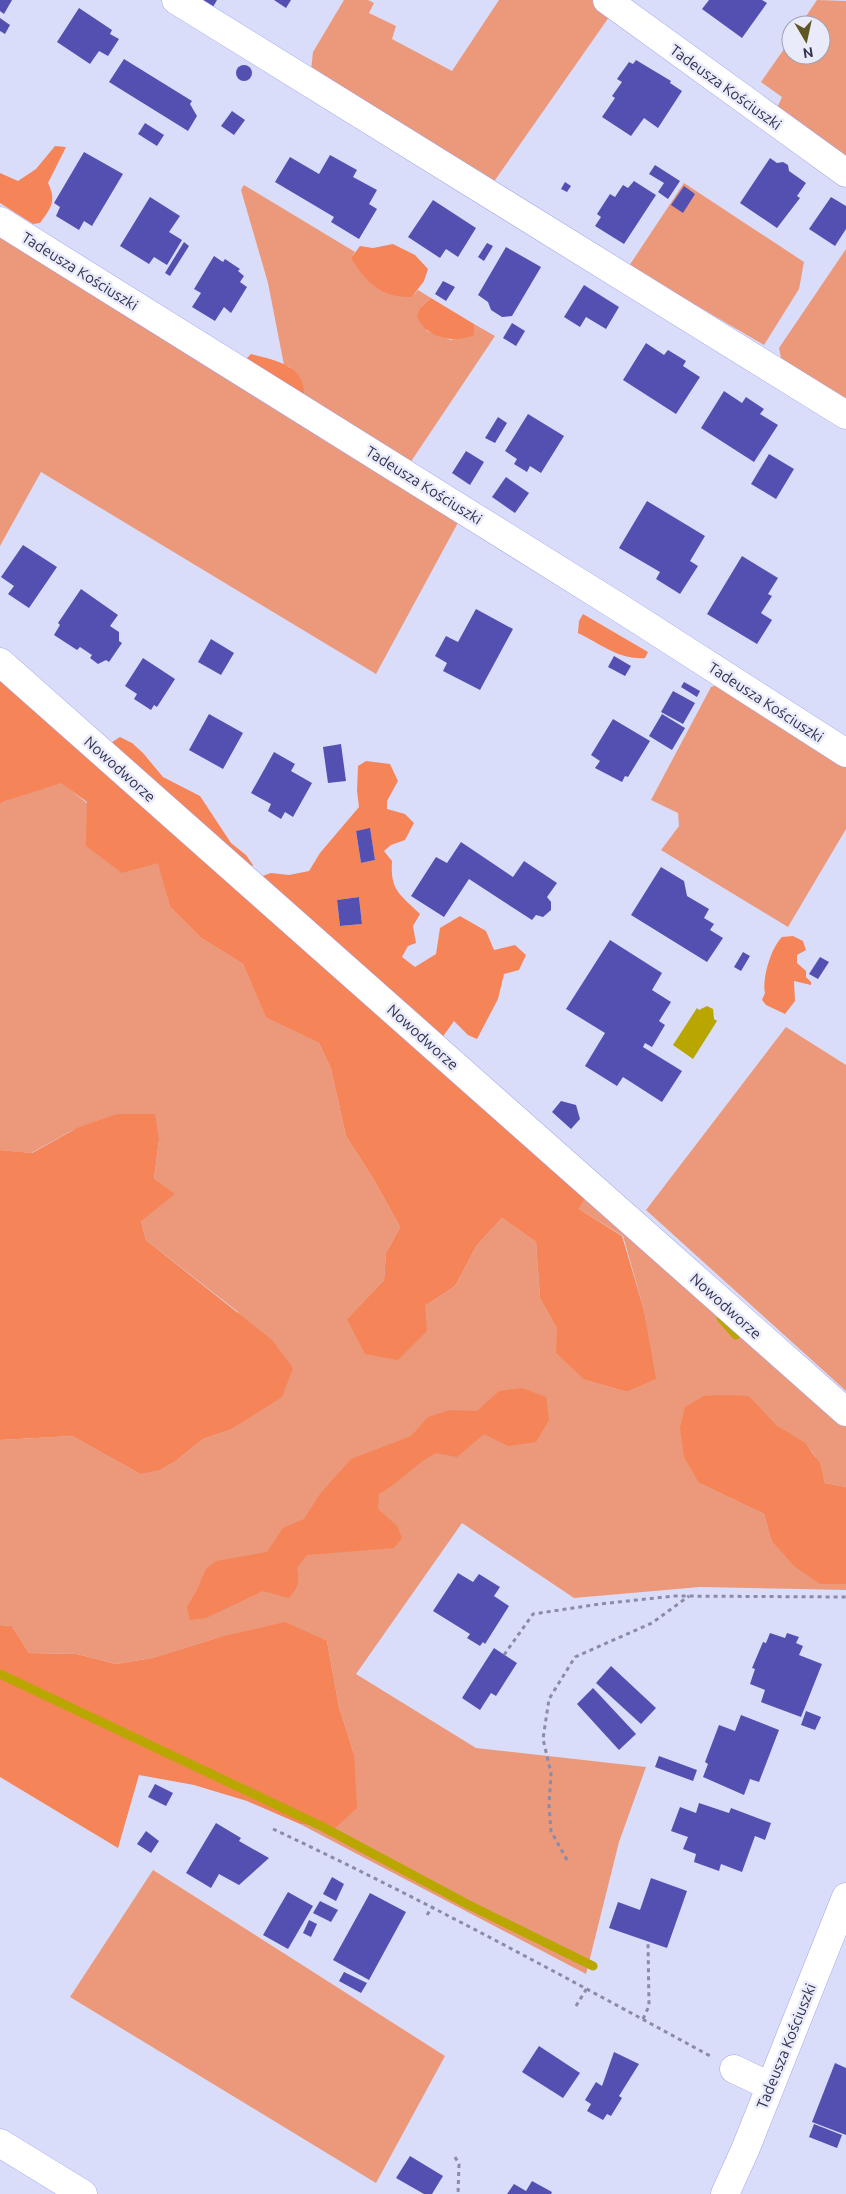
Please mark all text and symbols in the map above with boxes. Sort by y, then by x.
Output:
north arrow [781,15,831,65]
street label: Tadeusza Kościuszki [667,41,785,133]
text: N [802,44,814,62]
street label: Tadeusza Kościuszki [19,228,141,314]
street label: Tadeusza Kościuszki [363,442,485,528]
street label: Tadeusza Kościuszki [705,658,827,746]
street label: Nowodworze [81,733,159,805]
street label: Nowodworze [384,1001,462,1073]
street label: Nowodworze [687,1270,765,1342]
street label: Tadeusza Kościuszki [753,1981,819,2111]

